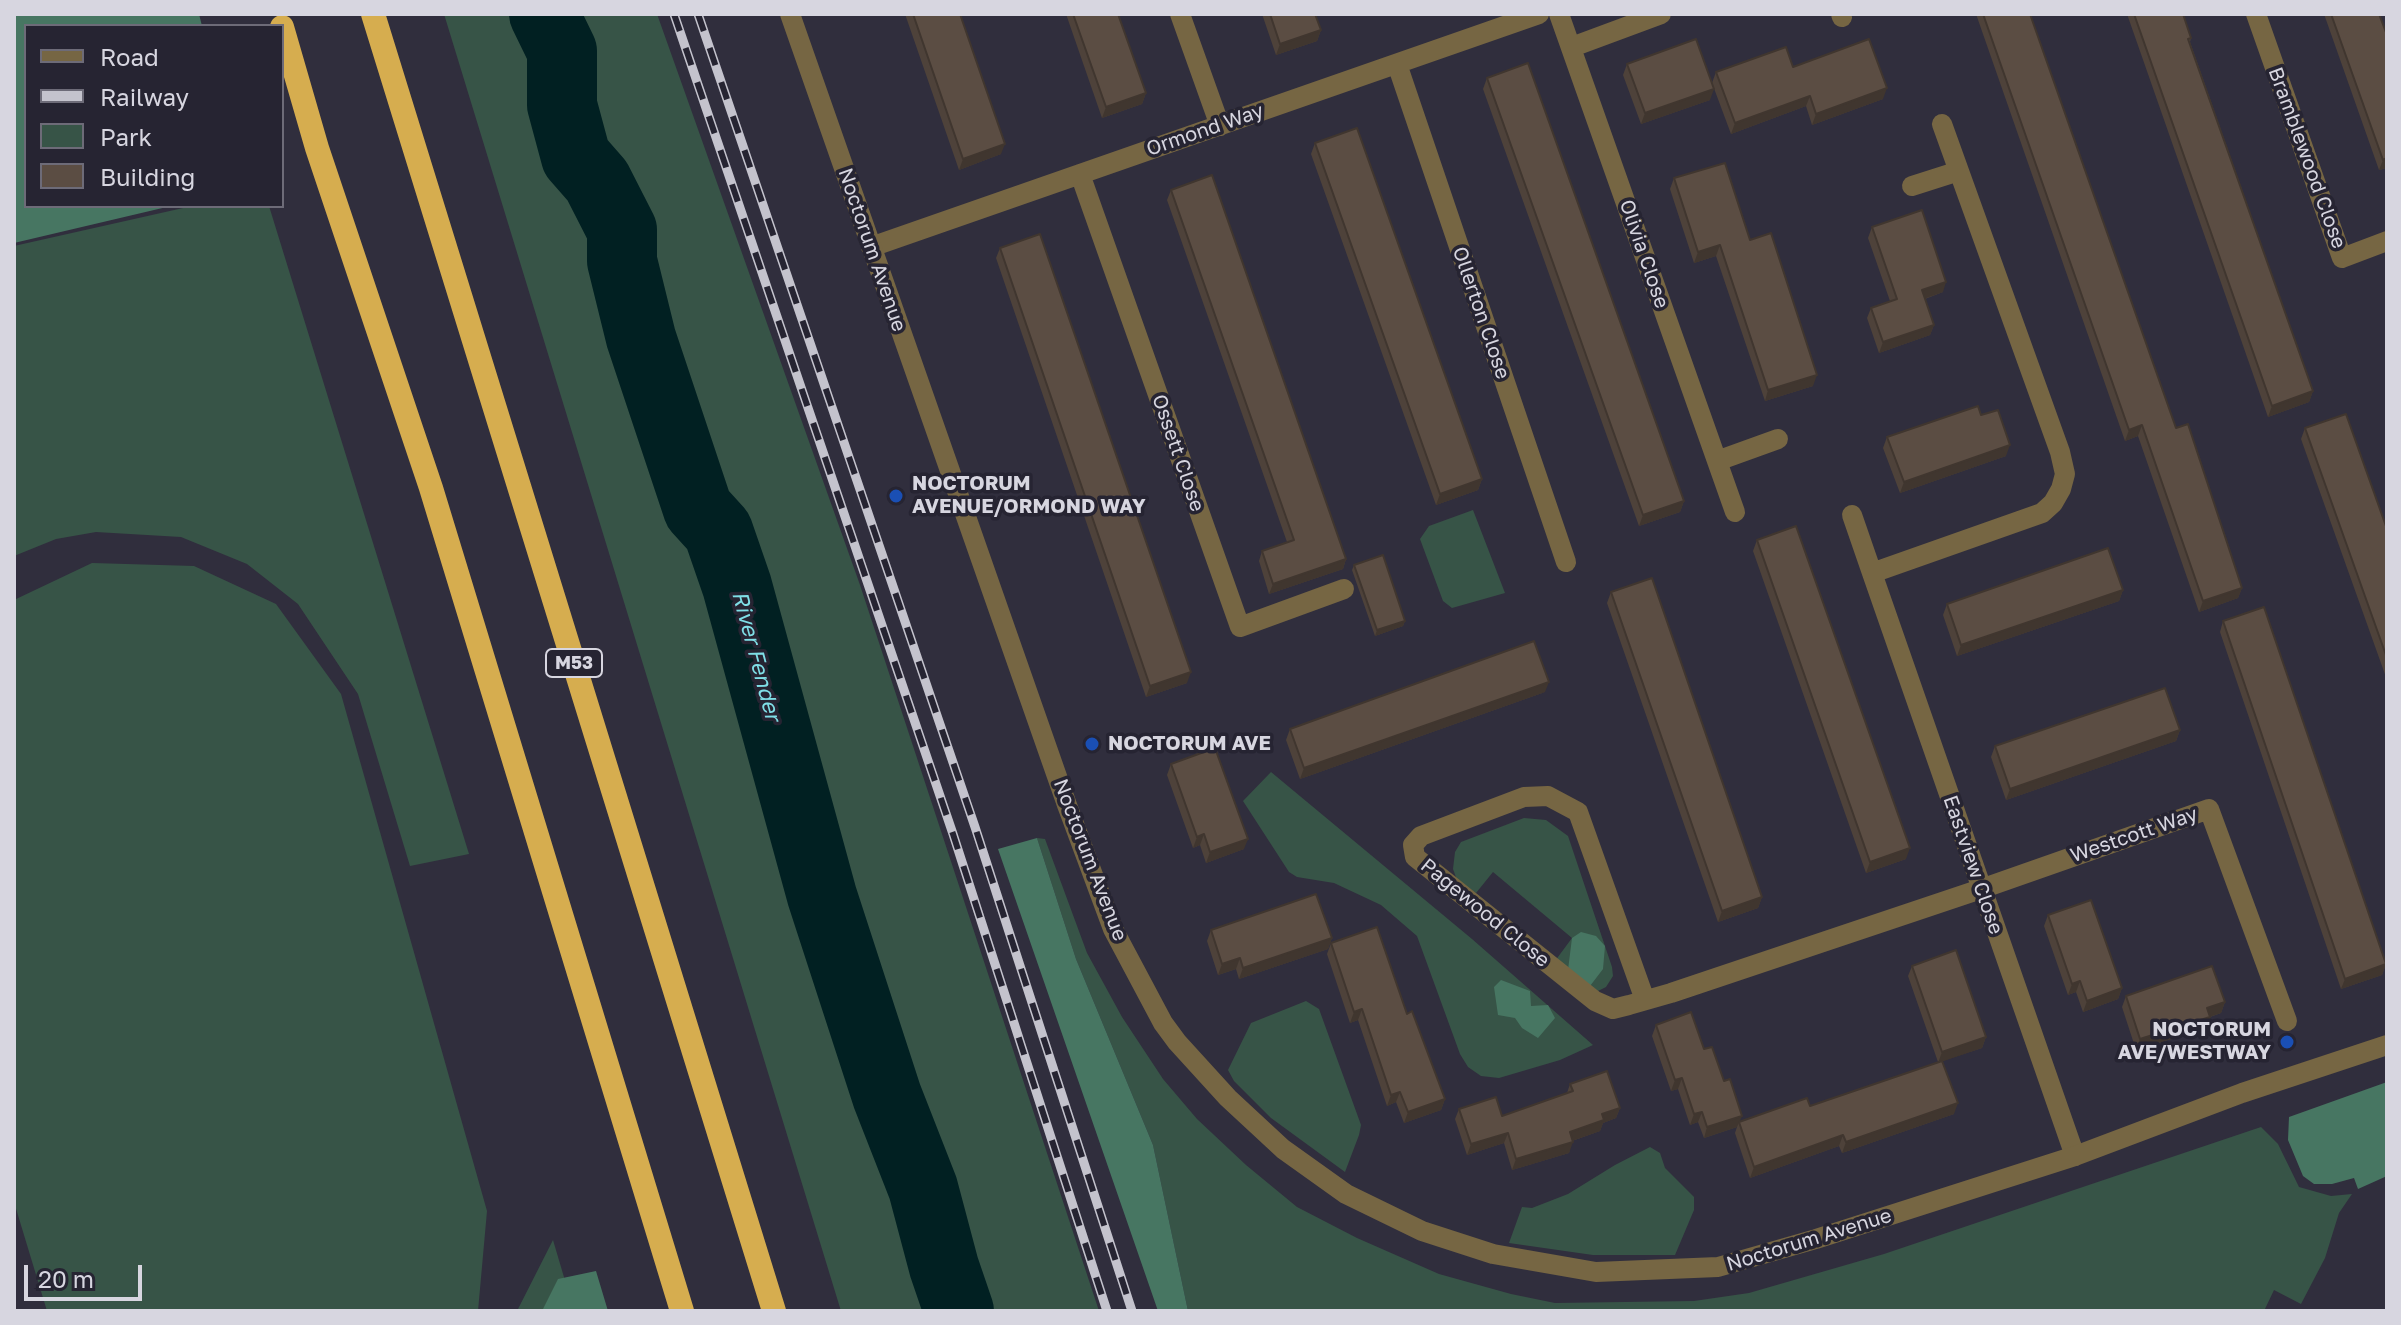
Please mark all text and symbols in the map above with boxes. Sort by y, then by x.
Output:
legend [24,24,284,208]
text: Road [100,42,159,71]
street label: Bramblewood Close [2263,64,2351,252]
text: Railway [100,82,189,111]
street label: Ormond Way [1143,99,1267,161]
text: Park [100,122,152,151]
text: Building [100,162,195,191]
street label: Noctorum Avenue [833,165,911,335]
street label: Olivia Close [1614,196,1674,312]
street label: Ollerton Close [1447,244,1515,382]
street label: Ossett Close [1147,391,1209,515]
place label: NOCTORUM AVENUE/ORMOND WAY [912,472,1146,519]
marker: NOCTORUM AVENUE/ORMOND WAY [887,487,905,505]
water label: River Fender [726,588,786,724]
road number: M53 [546,649,602,677]
place label: NOCTORUM AVE [1108,732,1271,756]
marker: NOCTORUM AVE [1083,735,1101,753]
street label: Noctorum Avenue [1048,776,1132,944]
street label: Eastview Close [1938,792,2008,938]
street label: Westcott Way [2067,802,2201,868]
street label: Pagewood Close [1416,854,1554,972]
place label: NOCTORUM AVE/WESTWAY [2118,1018,2271,1065]
marker: NOCTORUM AVE/WESTWAY [2278,1033,2296,1051]
street label: Noctorum Avenue [1724,1203,1894,1277]
scale bar [28,1249,146,1299]
text: 20 m [38,1264,94,1293]

